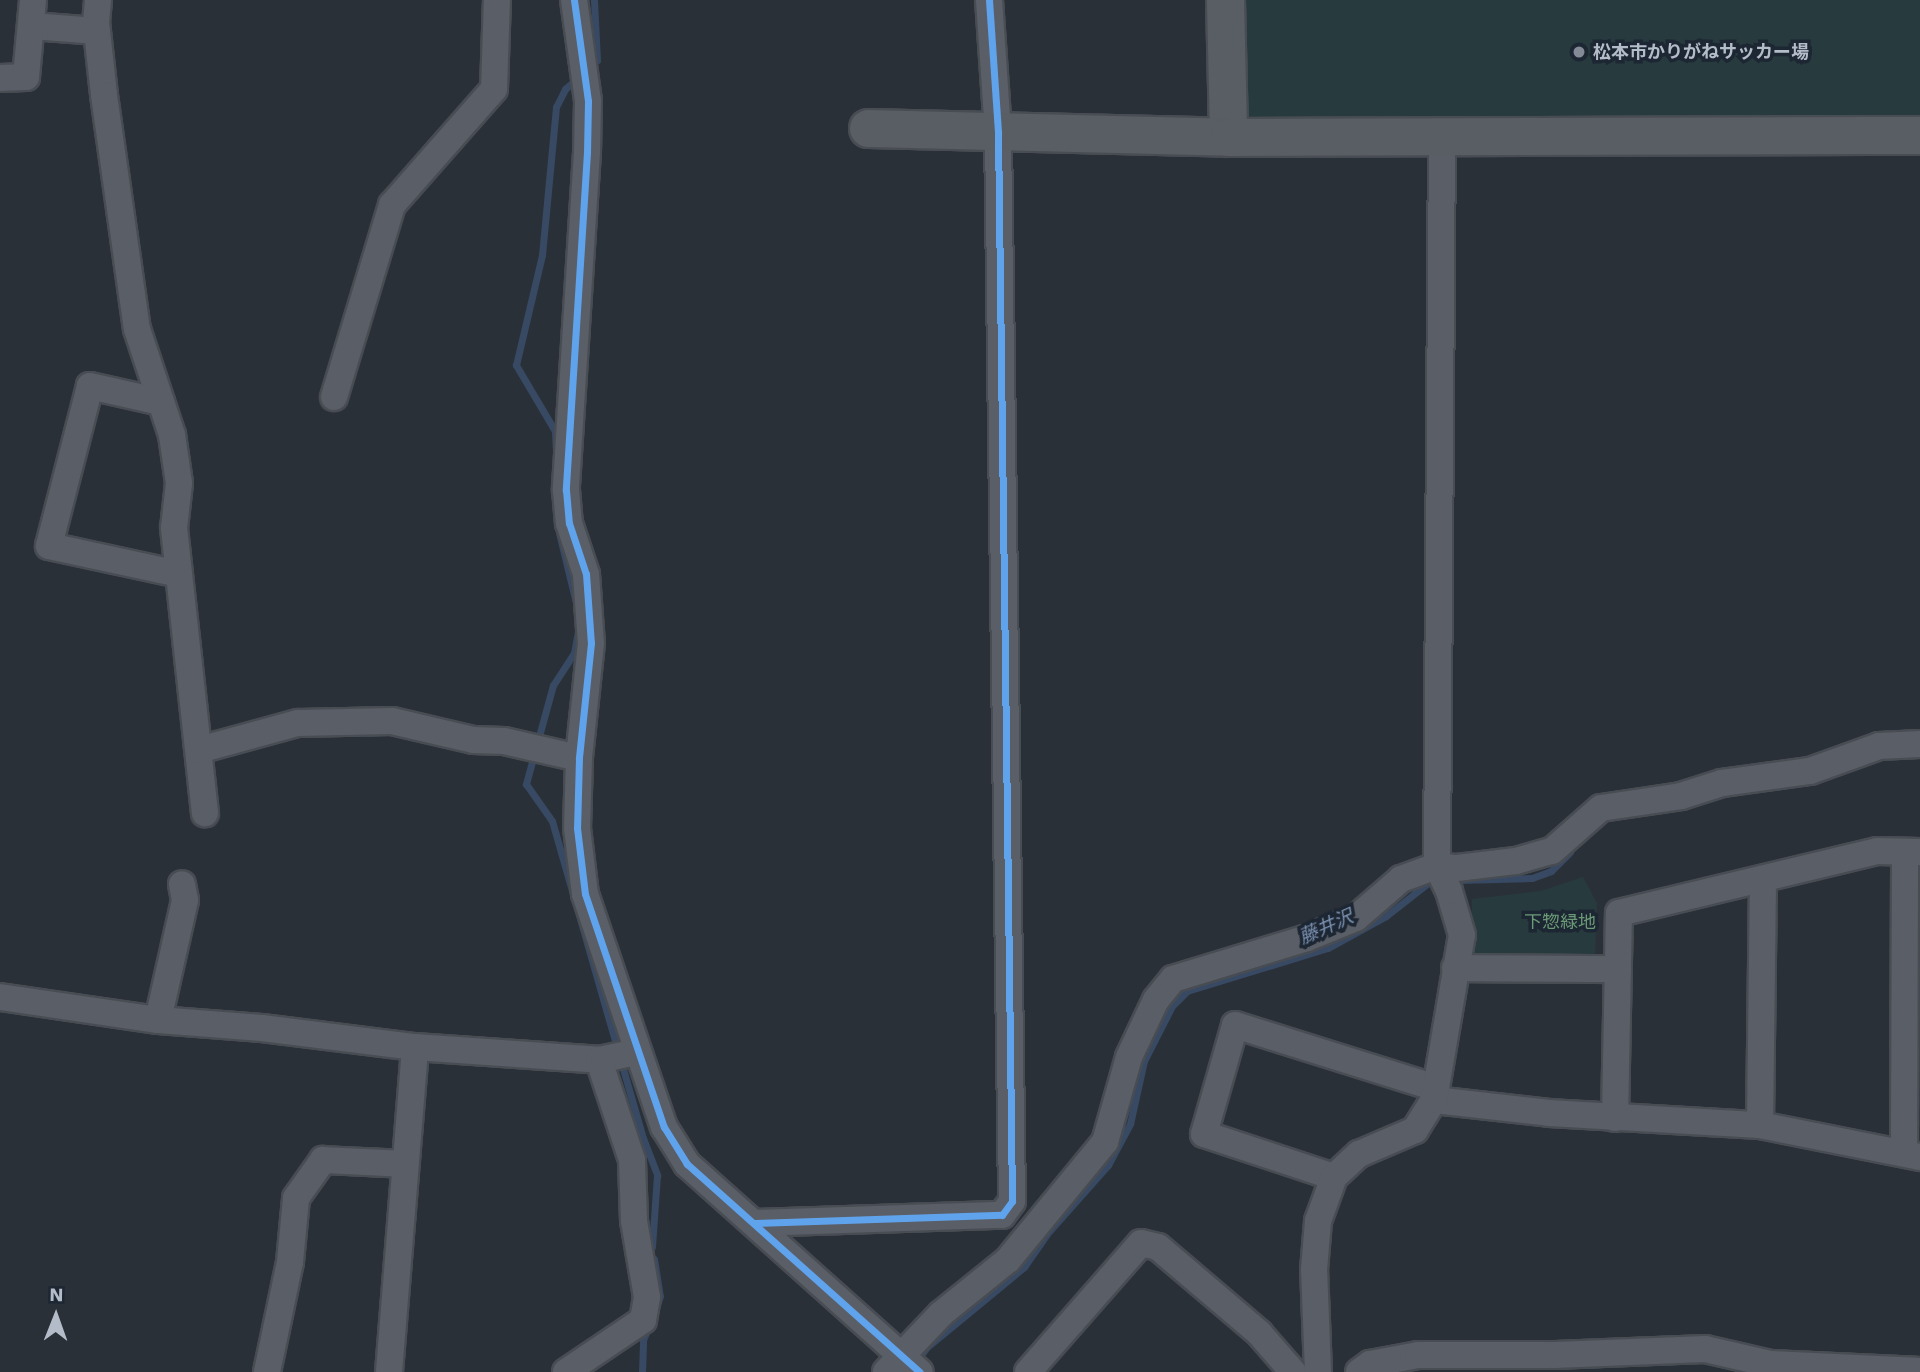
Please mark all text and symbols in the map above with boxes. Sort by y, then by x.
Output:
place label: 松本市かりがねサッカー場 [1593,41,1809,63]
marker: 松本市かりがねサッカー場 [1571,44,1587,60]
water label: 藤井沢 [1295,905,1357,949]
park label: 下惣緑地 [1524,911,1596,933]
north arrow [21,1281,91,1351]
text: N [49,1283,64,1306]

